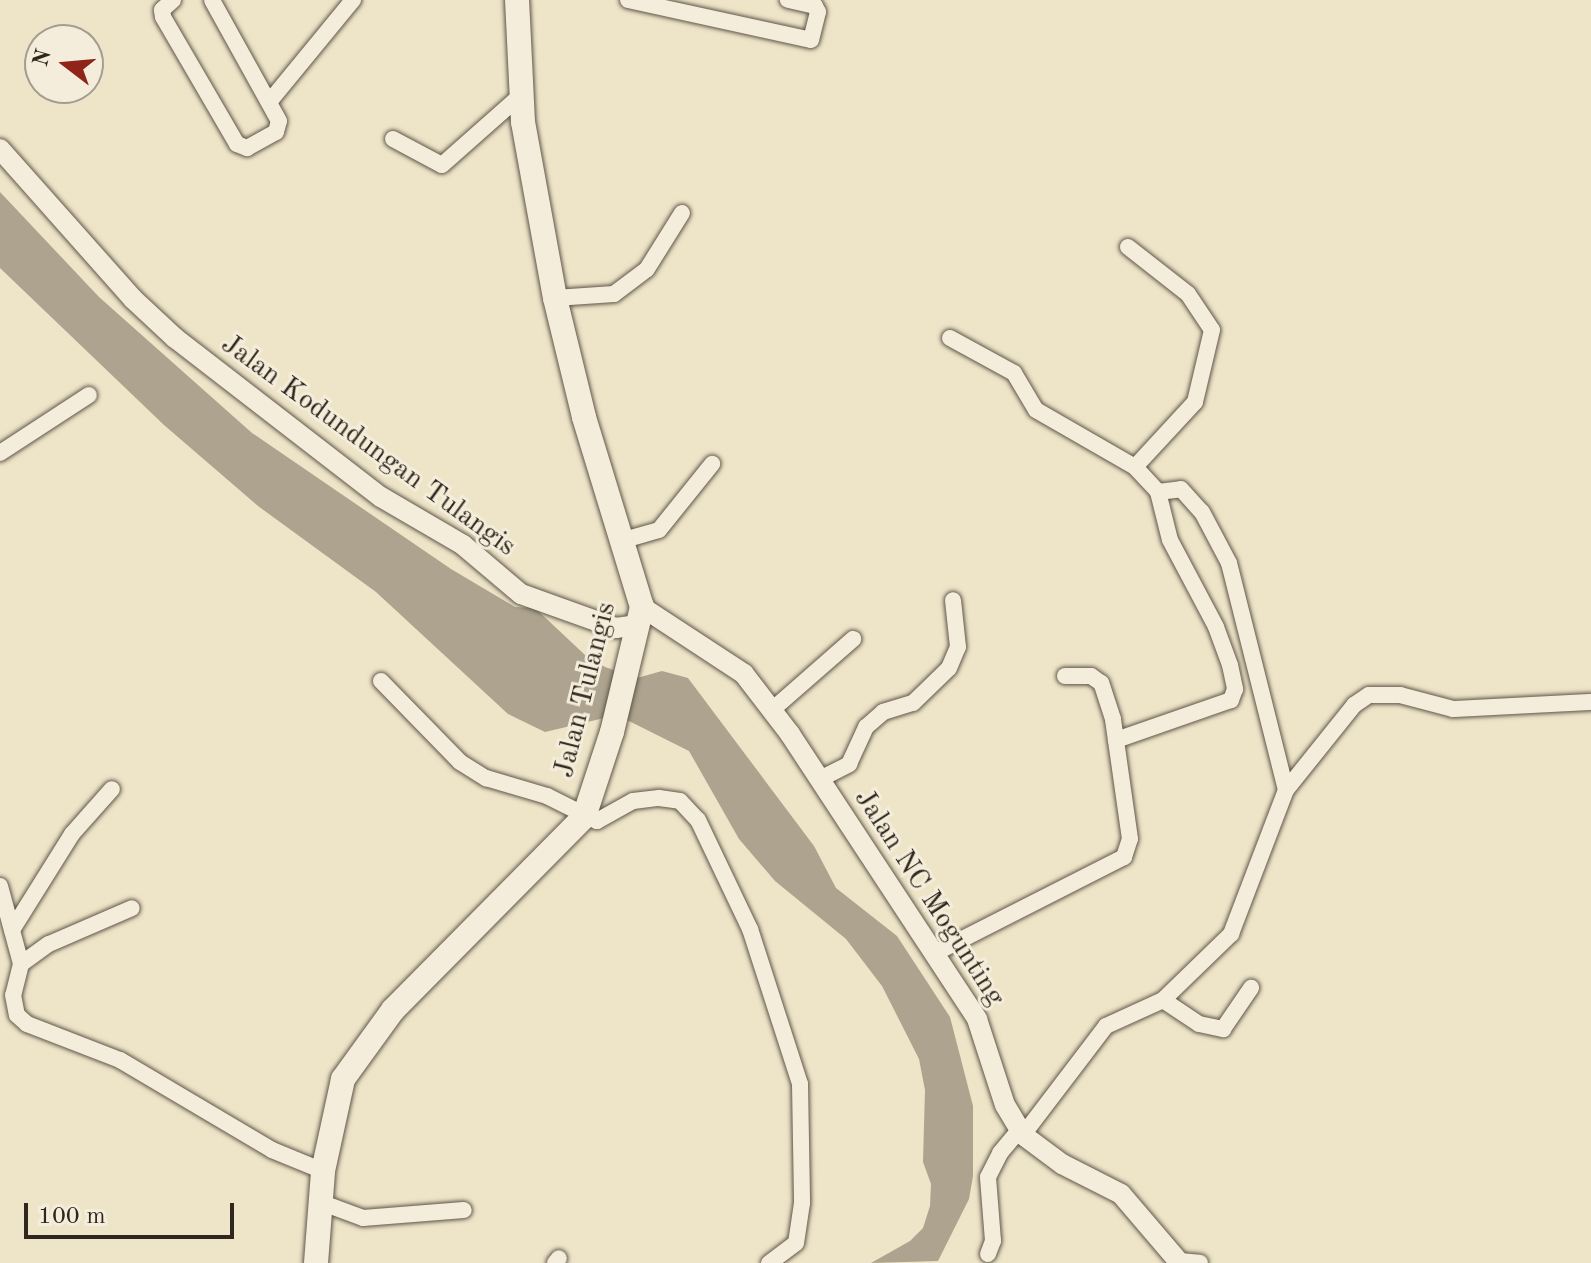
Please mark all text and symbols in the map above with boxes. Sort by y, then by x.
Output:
north arrow [24,24,104,104]
text: N [30,47,56,69]
street label: Jalan Kodundungan Tulangis [214,328,522,564]
street label: Jalan Tulangis [548,599,624,781]
street label: Jalan NC Mogunting [846,783,1012,1013]
scale bar [28,1187,238,1237]
text: 100 m [38,1205,106,1229]

